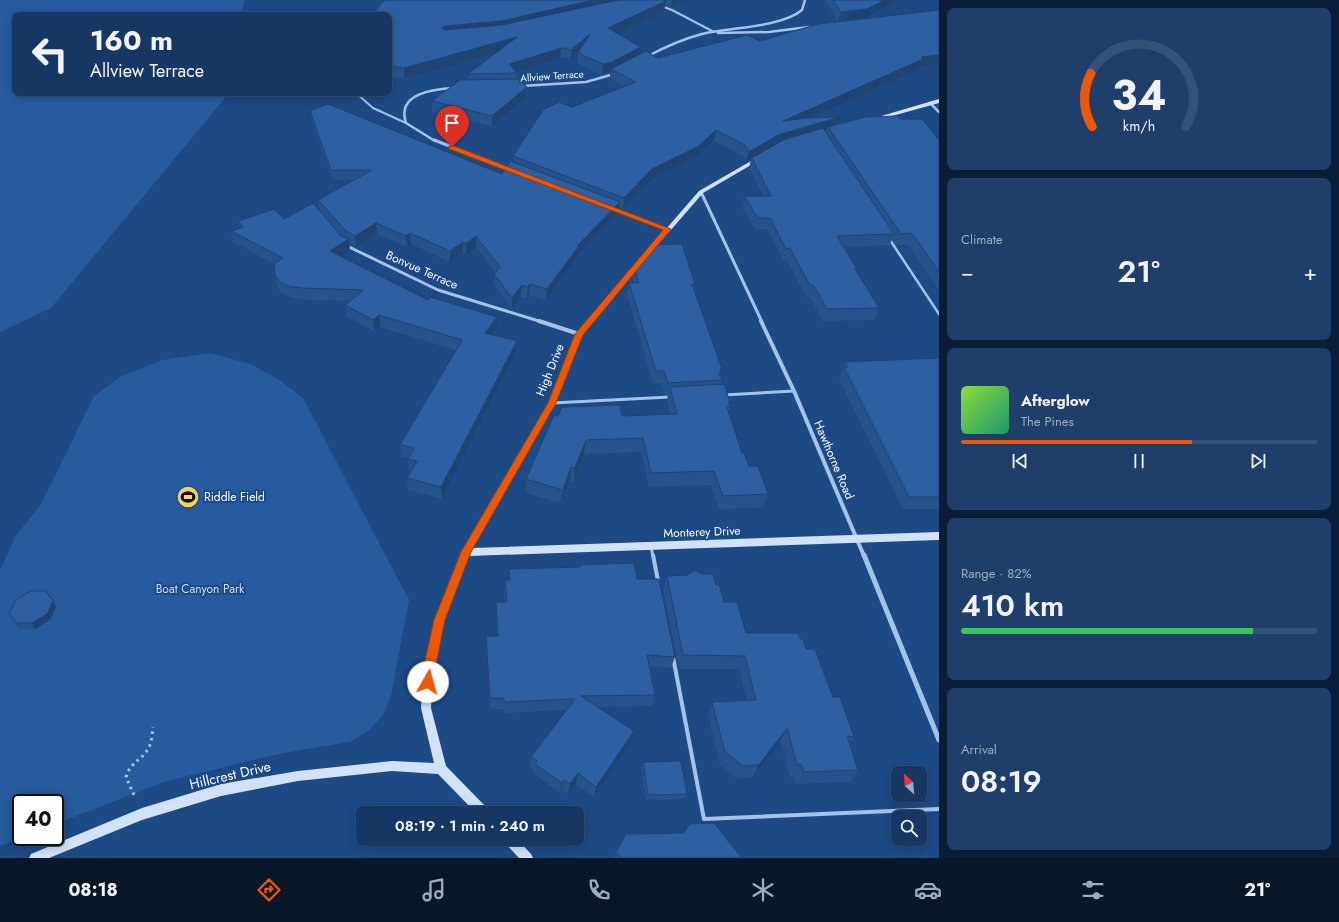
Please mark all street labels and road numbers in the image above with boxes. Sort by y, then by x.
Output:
street label: Allview Terrace [520,66,584,86]
street label: Bonvue Terrace [383,246,461,294]
street label: High Drive [531,341,569,399]
street label: Hawthorne Road [809,418,859,502]
street label: Monterey Drive [663,522,741,542]
street label: Hillcrest Drive [187,756,273,794]

